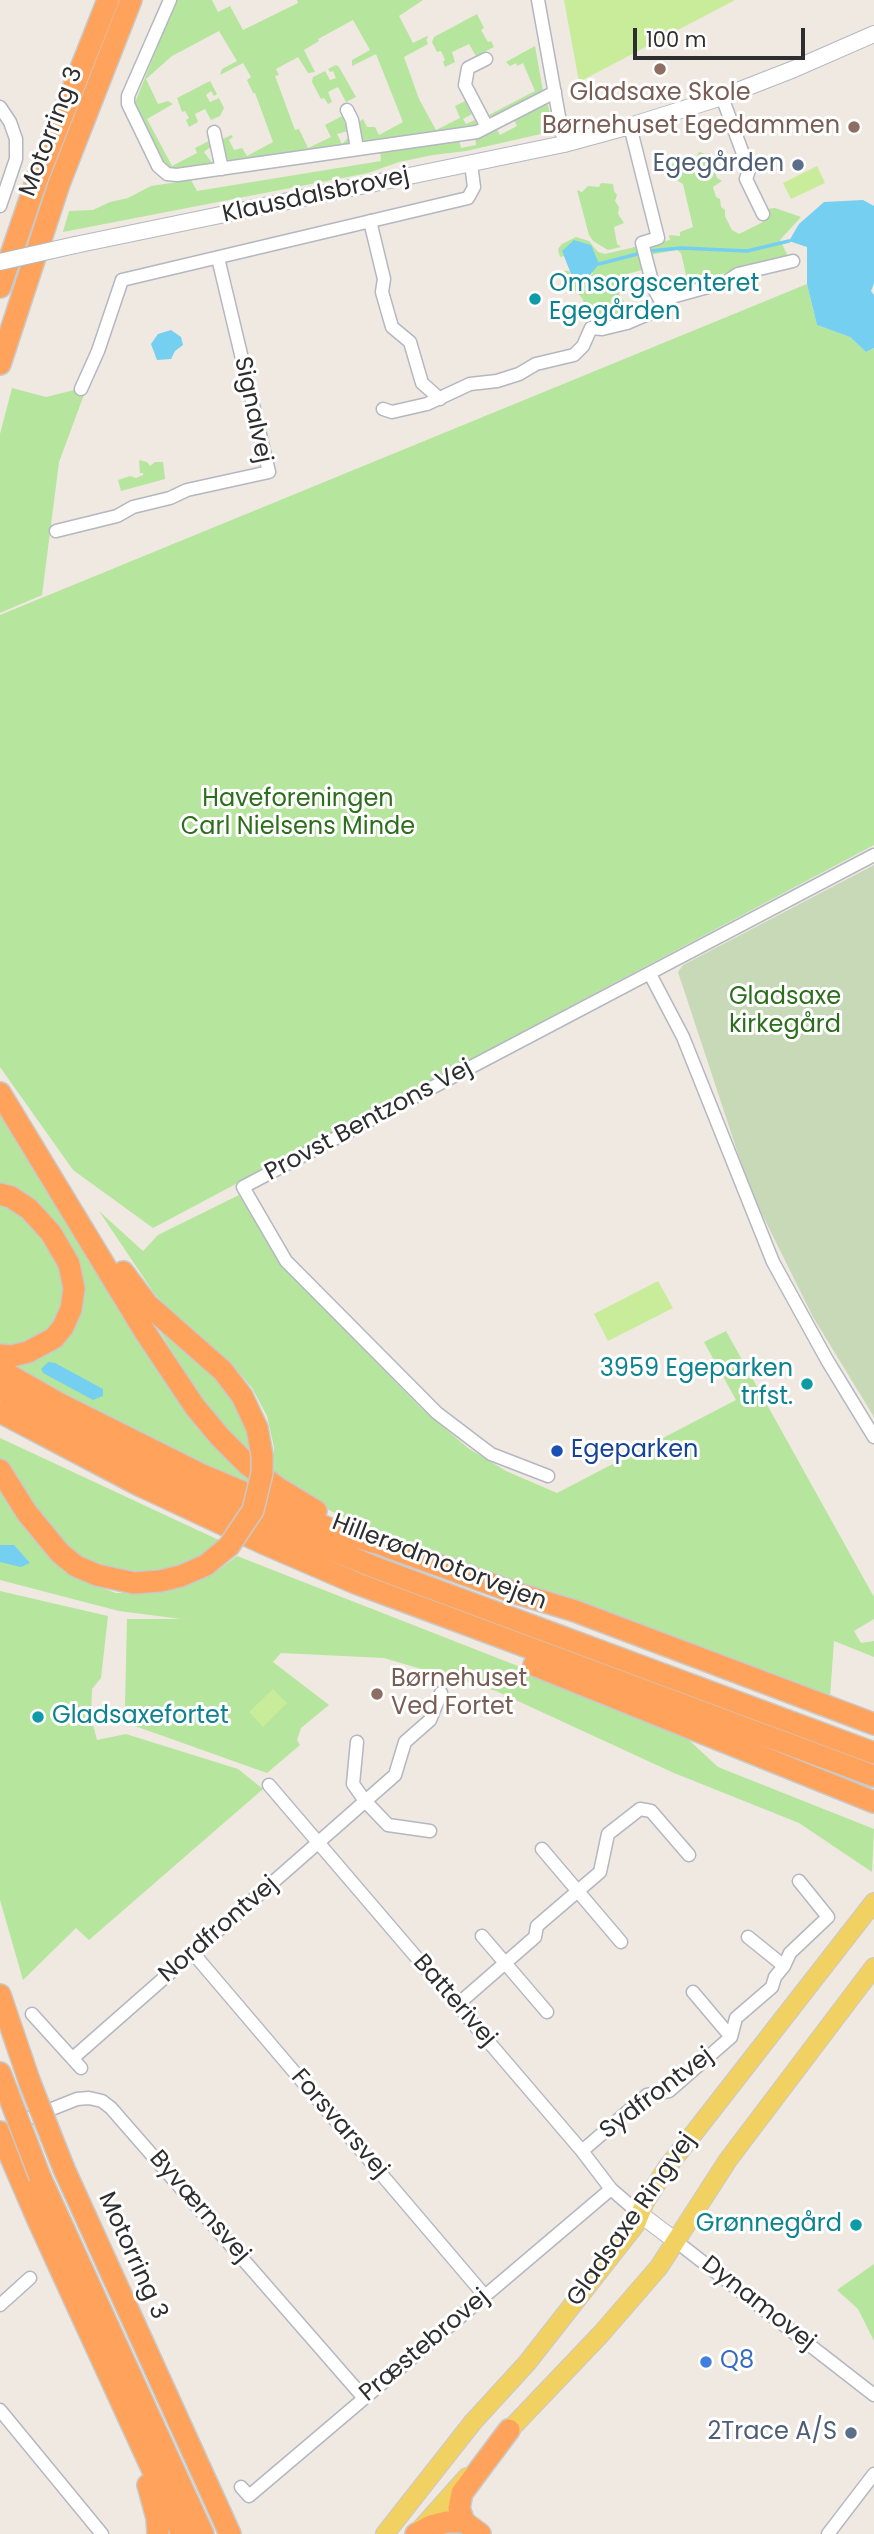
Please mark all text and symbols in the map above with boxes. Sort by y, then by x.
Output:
scale bar [636,14,808,58]
text: 100 m [646,25,706,54]
marker: Gladsaxe Skole [652,61,668,77]
street label: Motorring 3 [14,63,90,201]
place label: Gladsaxe Skole [569,80,751,108]
place label: Børnehuset Egedammen [542,113,840,141]
marker: Børnehuset Egedammen [846,119,862,135]
place label: Egegården [653,151,784,179]
marker: Egegården [790,157,806,173]
street label: Klausdalsbrovej [220,162,412,230]
place label: Omsorgscenteret Egegården [549,271,759,327]
marker: Omsorgscenteret Egegården [527,291,543,307]
street label: Signalvej [227,354,277,466]
park label: Haveforeningen Carl Nielsens Minde [181,786,415,842]
park label: Gladsaxe kirkegård [729,984,841,1040]
street label: Provst Bentzons Vej [260,1054,478,1188]
place label: 3959 Egeparken trfst. [600,1356,793,1412]
marker: 3959 Egeparken trfst. [799,1376,815,1392]
place label: Egeparken [571,1437,698,1465]
marker: Egeparken [549,1443,565,1459]
street label: Hillerødmotorvejen [328,1509,550,1617]
place label: Børnehuset Ved Fortet [391,1666,527,1722]
marker: Børnehuset Ved Fortet [369,1686,385,1702]
place label: Gladsaxefortet [52,1703,229,1731]
marker: Gladsaxefortet [30,1709,46,1725]
street label: Nordfrontvej [154,1871,284,1989]
street label: Batterivej [406,1949,502,2053]
street label: Sydfrontvej [595,2042,719,2146]
street label: Forsvarsvej [284,2064,394,2184]
street label: Gladsaxe Ringvej [561,2128,703,2312]
street label: Byværnsvej [142,2145,256,2269]
street label: Motorring 3 [91,2188,173,2324]
place label: Grønnegård [696,2211,842,2239]
marker: Grønnegård [848,2217,864,2233]
street label: Dynamovej [695,2251,821,2357]
street label: Præstebrovej [354,2283,496,2409]
place label: Q8 [720,2348,754,2376]
marker: Q8 [698,2354,714,2370]
place label: 2Trace A/S [707,2419,837,2447]
marker: 2Trace A/S [843,2425,859,2441]

